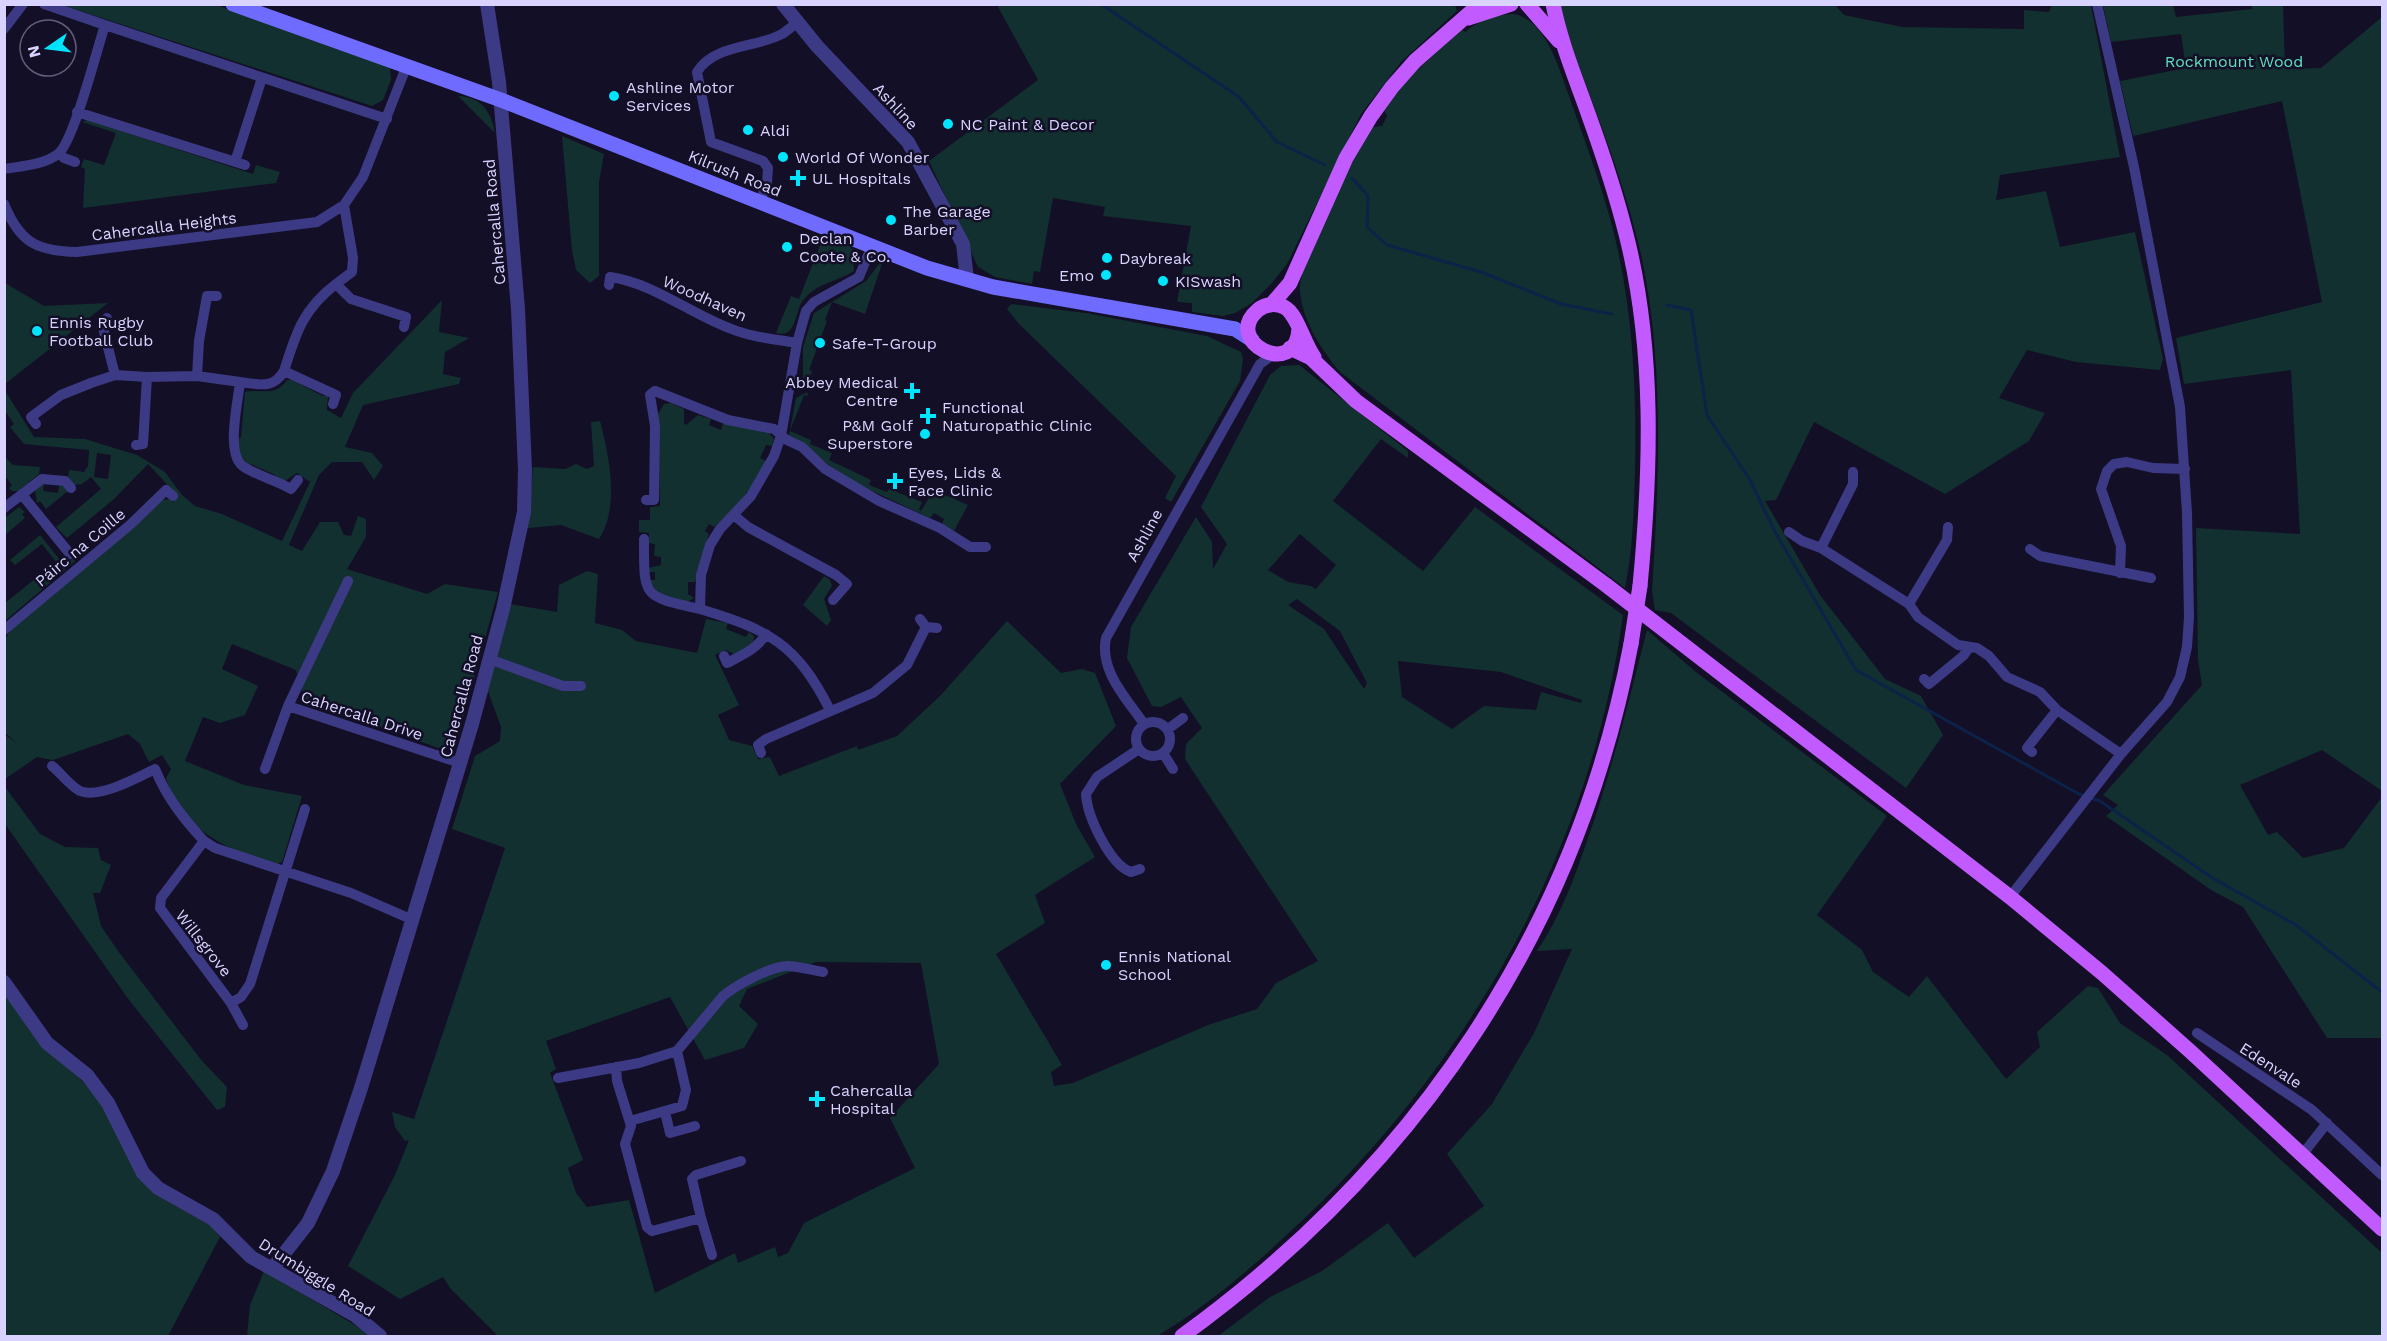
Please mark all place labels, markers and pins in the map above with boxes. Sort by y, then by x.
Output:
place label: Ashline Motor Services [626,78,735,115]
marker: Ashline Motor Services [607,89,621,103]
place label: NC Paint & Decor [960,115,1095,134]
marker: NC Paint & Decor [941,117,955,131]
place label: Aldi [760,121,790,140]
marker: Aldi [741,123,755,137]
place label: World Of Wonder [795,148,930,167]
marker: World Of Wonder [776,150,790,164]
marker: UL Hospitals [789,169,807,187]
place label: UL Hospitals [812,169,911,188]
place label: The Garage Barber [903,202,991,239]
marker: The Garage Barber [884,213,898,227]
place label: Declan Coote & Co. [799,229,890,266]
marker: Declan Coote & Co. [780,240,794,254]
place label: Daybreak [1119,249,1191,268]
marker: Daybreak [1100,251,1114,265]
place label: Emo [1059,266,1094,285]
marker: Emo [1099,268,1113,282]
place label: KISwash [1175,272,1241,291]
marker: KISwash [1156,274,1170,288]
place label: Ennis Rugby Football Club [49,313,153,350]
marker: Ennis Rugby Football Club [30,324,44,338]
place label: Safe-T-Group [832,334,937,353]
marker: Safe-T-Group [813,336,827,350]
place label: Abbey Medical Centre [785,373,898,410]
marker: Abbey Medical Centre [903,382,921,400]
place label: Functional Naturopathic Clinic [942,398,1092,435]
marker: Functional Naturopathic Clinic [919,407,937,425]
place label: P&M Golf Superstore [827,416,914,453]
marker: P&M Golf Superstore [918,427,932,441]
place label: Eyes, Lids & Face Clinic [908,463,1002,500]
marker: Eyes, Lids & Face Clinic [886,472,904,490]
place label: Ennis National School [1118,947,1231,984]
marker: Ennis National School [1099,958,1113,972]
place label: Cahercalla Hospital [830,1081,912,1118]
marker: Cahercalla Hospital [808,1090,826,1108]

